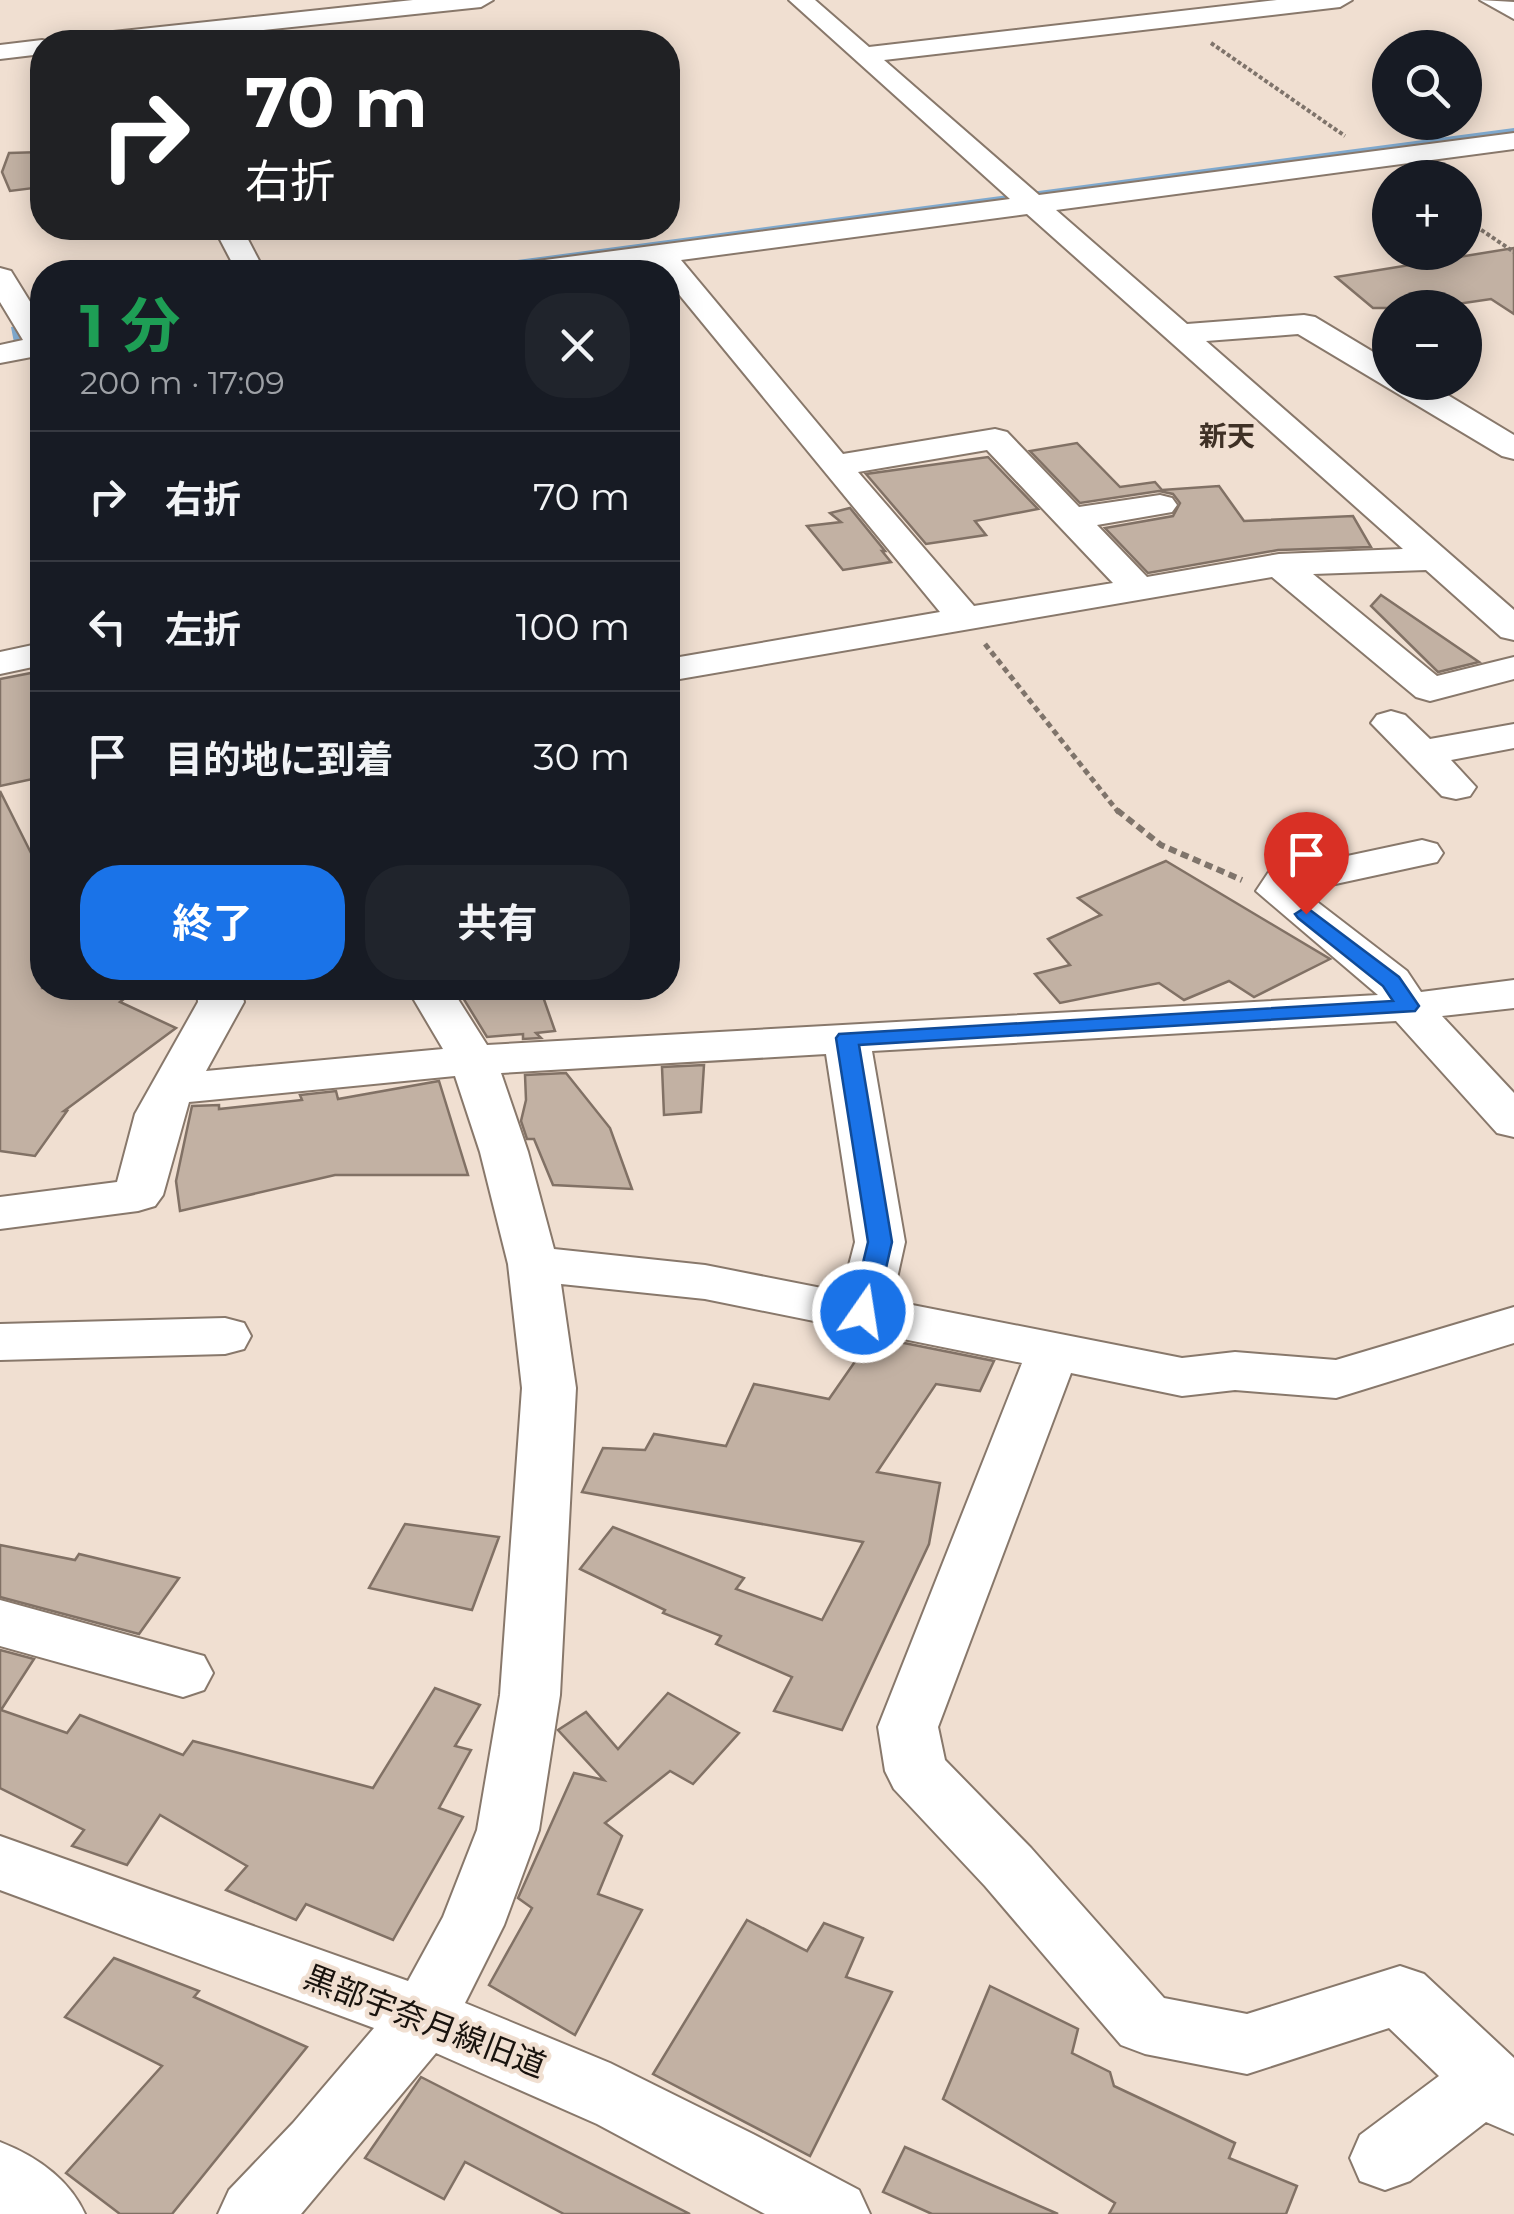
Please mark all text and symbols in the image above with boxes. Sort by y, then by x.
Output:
map controls [1372,30,1482,400]
button: search [1372,30,1482,140]
text: 70 m [245,59,428,145]
icon: right [80,70,210,200]
text: 右折 [245,153,335,208]
button: + [1372,160,1482,270]
text: 1 分 [80,289,181,362]
button: − [1372,290,1482,400]
button: close [525,293,630,398]
text: 200 m · 17:09 [80,363,285,402]
district label: 新天 [1199,419,1255,453]
icon: right [80,469,135,524]
text: 70 m [533,473,630,520]
text: 右折 [165,476,241,523]
icon: left [80,599,135,654]
text: 100 m [516,603,630,650]
text: 左折 [165,606,241,653]
icon: arrive [80,729,135,784]
text: 30 m [533,733,630,780]
text: 目的地に到着 [165,736,393,783]
pin [1264,812,1349,915]
icon: arrive [1279,827,1334,882]
button: 終了 [80,865,345,980]
button: 共有 [365,865,630,980]
position arrow [811,1260,915,1364]
street label: 黒部宇奈月線旧道 [299,1957,551,2085]

